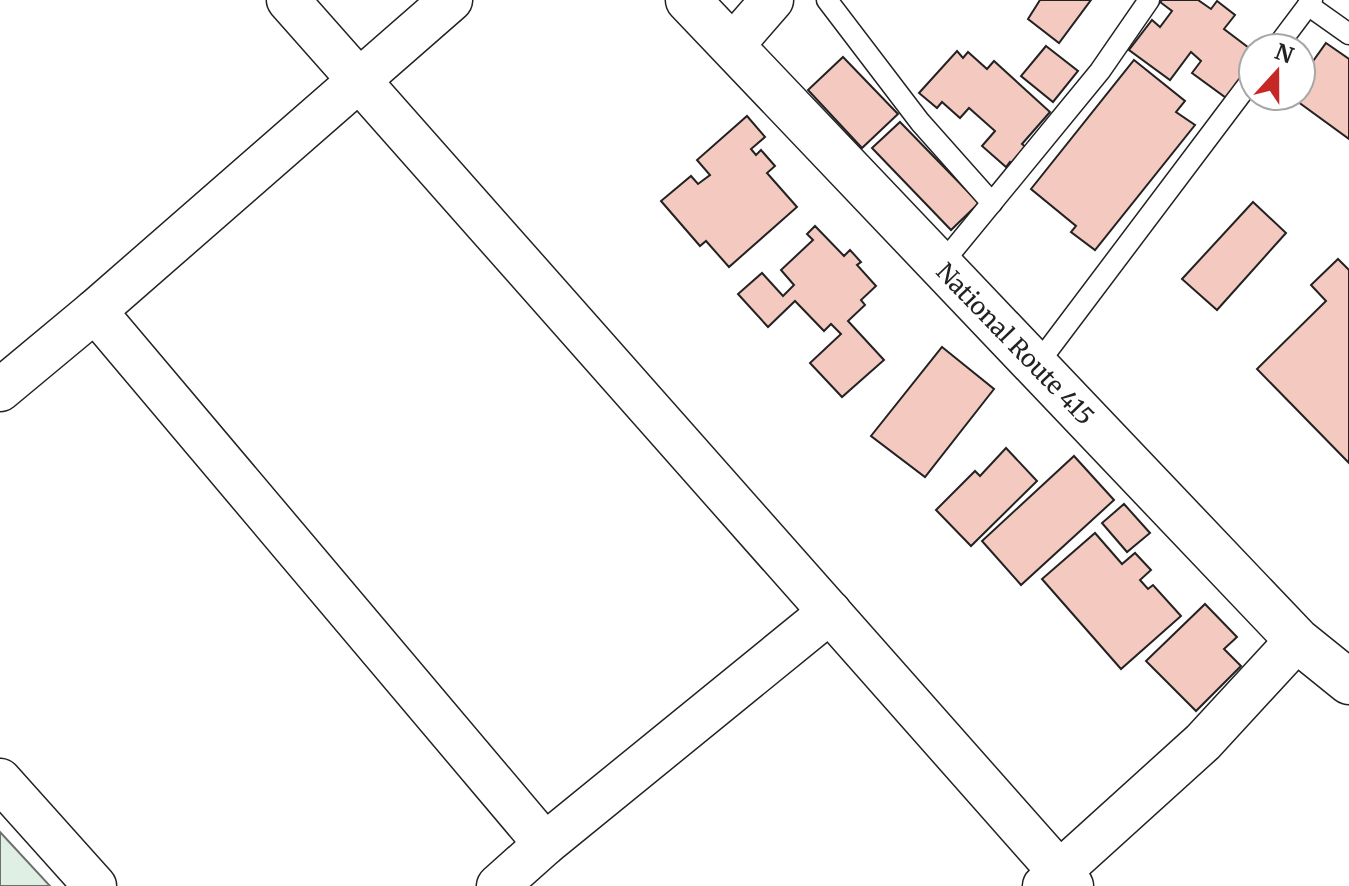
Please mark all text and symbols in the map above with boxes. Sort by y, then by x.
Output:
north arrow [1237,32,1317,112]
text: N [1271,37,1298,70]
street label: National Route 415 [930,256,1100,432]

